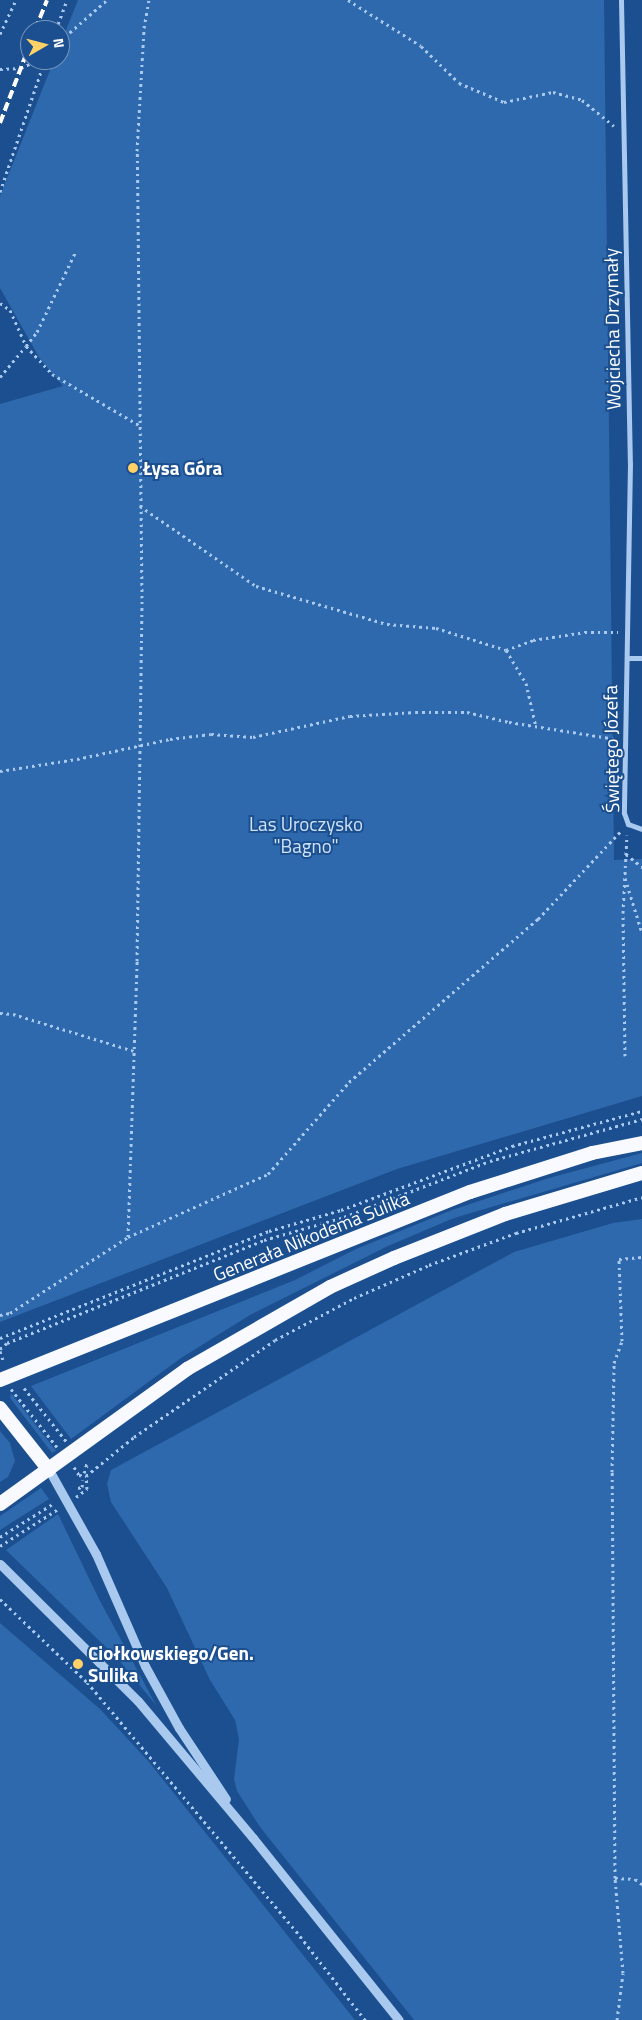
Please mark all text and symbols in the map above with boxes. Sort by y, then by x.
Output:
north arrow [20,20,70,70]
text: N [48,37,70,49]
street label: Wojciecha Drzymały [599,248,625,410]
place label: Łysa Góra [143,457,222,479]
marker: Łysa Góra [127,462,139,474]
street label: Świętego Józefa [598,685,624,813]
park label: Las Uroczysko "Bagno" [249,813,363,857]
street label: Generała Nikodema Sulika [210,1186,412,1286]
place label: Ciołkowskiego/Gen. Sulika [88,1642,254,1686]
marker: Ciołkowskiego/Gen. Sulika [72,1658,84,1670]

